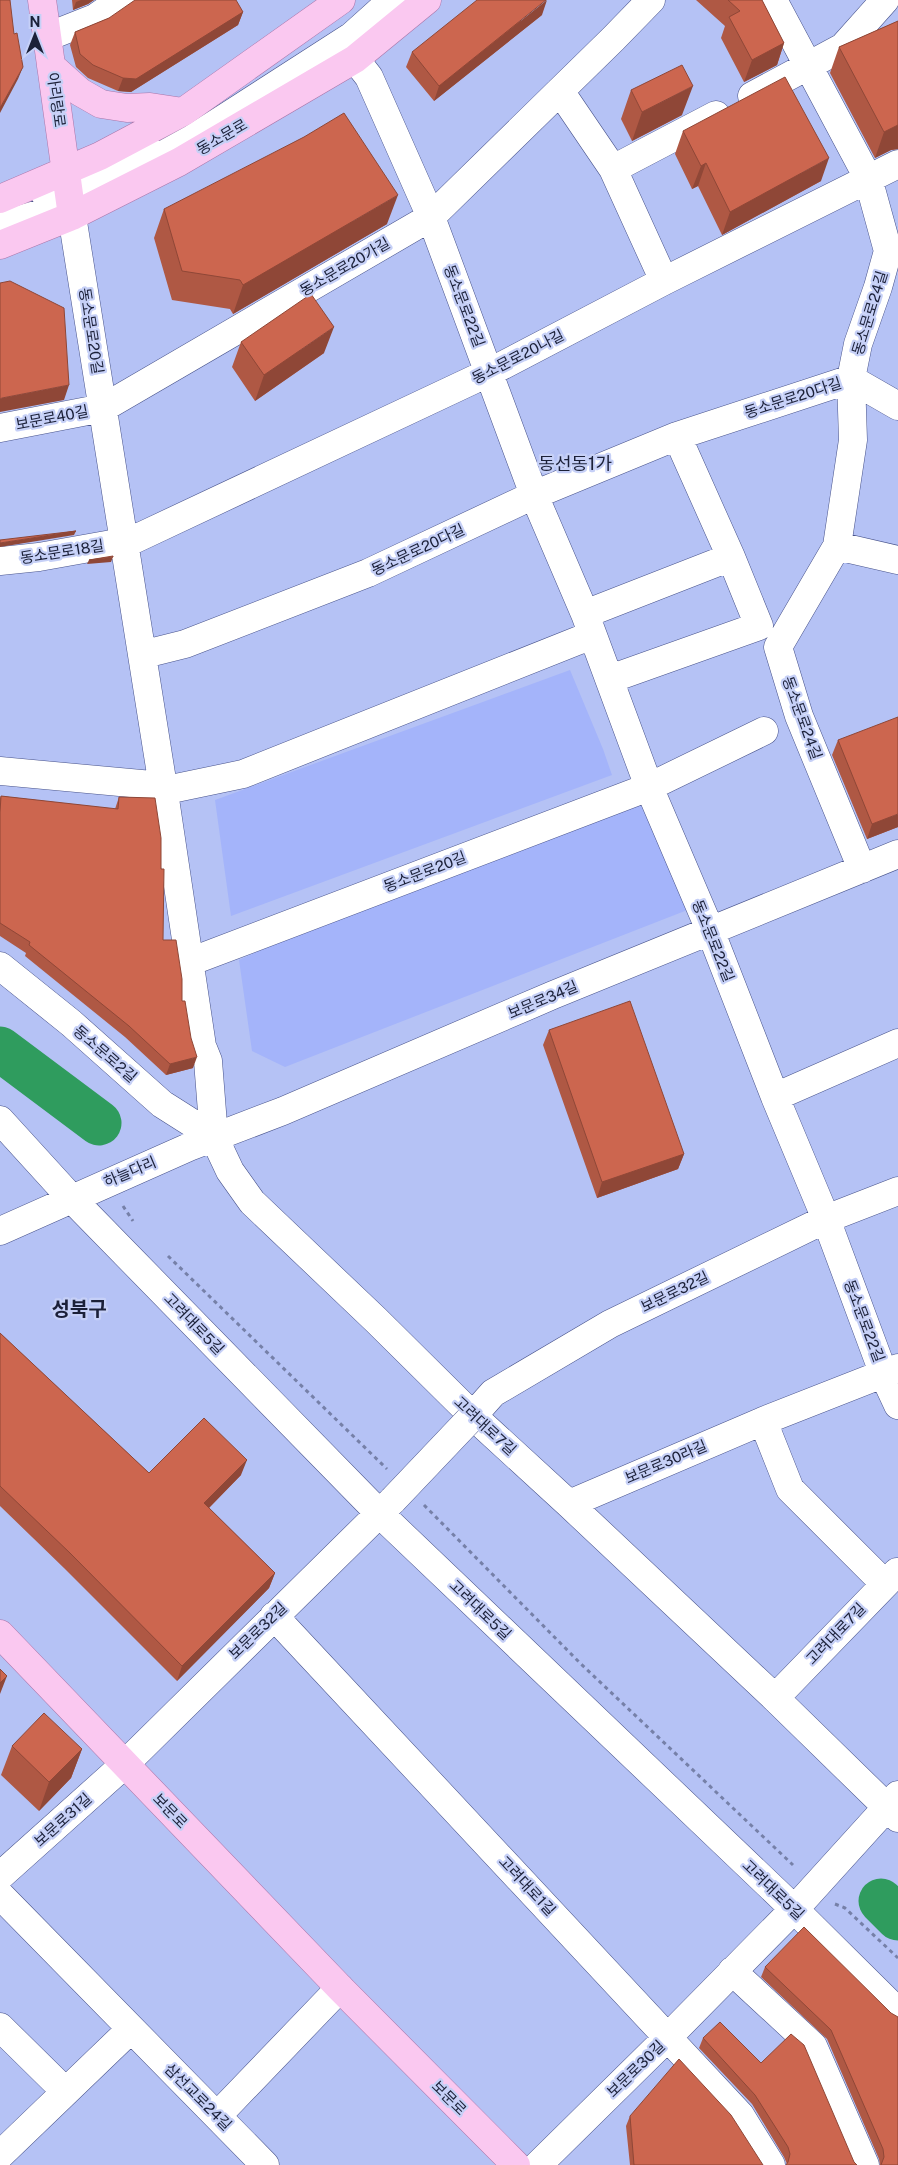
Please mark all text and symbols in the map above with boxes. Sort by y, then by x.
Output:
north arrow [10,10,60,60]
text: N [30,14,40,30]
street label: 아리랑로 [44,71,69,128]
street label: 동소문로 [194,115,250,158]
street label: 동소문로20가길 [297,234,393,299]
street label: 동소문로22길 [441,262,488,349]
street label: 동소문로24길 [849,269,890,357]
street label: 동소문로20길 [76,287,107,375]
street label: 동소문로20나길 [469,326,567,387]
street label: 동소문로20다길 [742,374,843,421]
street label: 보문로40길 [14,402,90,433]
district label: 동선동1가 [538,453,612,474]
street label: 동소문로20다길 [368,521,467,579]
street label: 동소문로18길 [19,536,105,567]
street label: 동소문로24길 [780,674,825,762]
street label: 동소문로20길 [381,848,469,895]
street label: 동소문로22길 [689,897,738,984]
street label: 보문로34길 [505,977,580,1022]
street label: 동소문로2길 [70,1022,140,1086]
street label: 하늘다리 [101,1153,159,1190]
street label: 보문로32길 [638,1268,712,1315]
street label: 동소문로22길 [841,1277,888,1364]
street label: 고려대로5길 [161,1289,228,1358]
district label: 성북구 [51,1297,107,1321]
street label: 고려대로7길 [451,1393,520,1458]
street label: 보문로30라길 [622,1437,709,1486]
street label: 고려대로5길 [446,1576,515,1643]
street label: 보문로32길 [225,1599,290,1662]
street label: 고려대로7길 [802,1600,869,1668]
street label: 보문로31길 [31,1790,95,1850]
street label: 보문로 [150,1790,191,1831]
street label: 고려대로1길 [496,1852,559,1919]
street label: 고려대로5길 [739,1856,808,1923]
street label: 보문로30길 [603,2037,668,2100]
street label: 삼선교로24길 [161,2060,235,2134]
street label: 보문로 [429,2077,470,2118]

